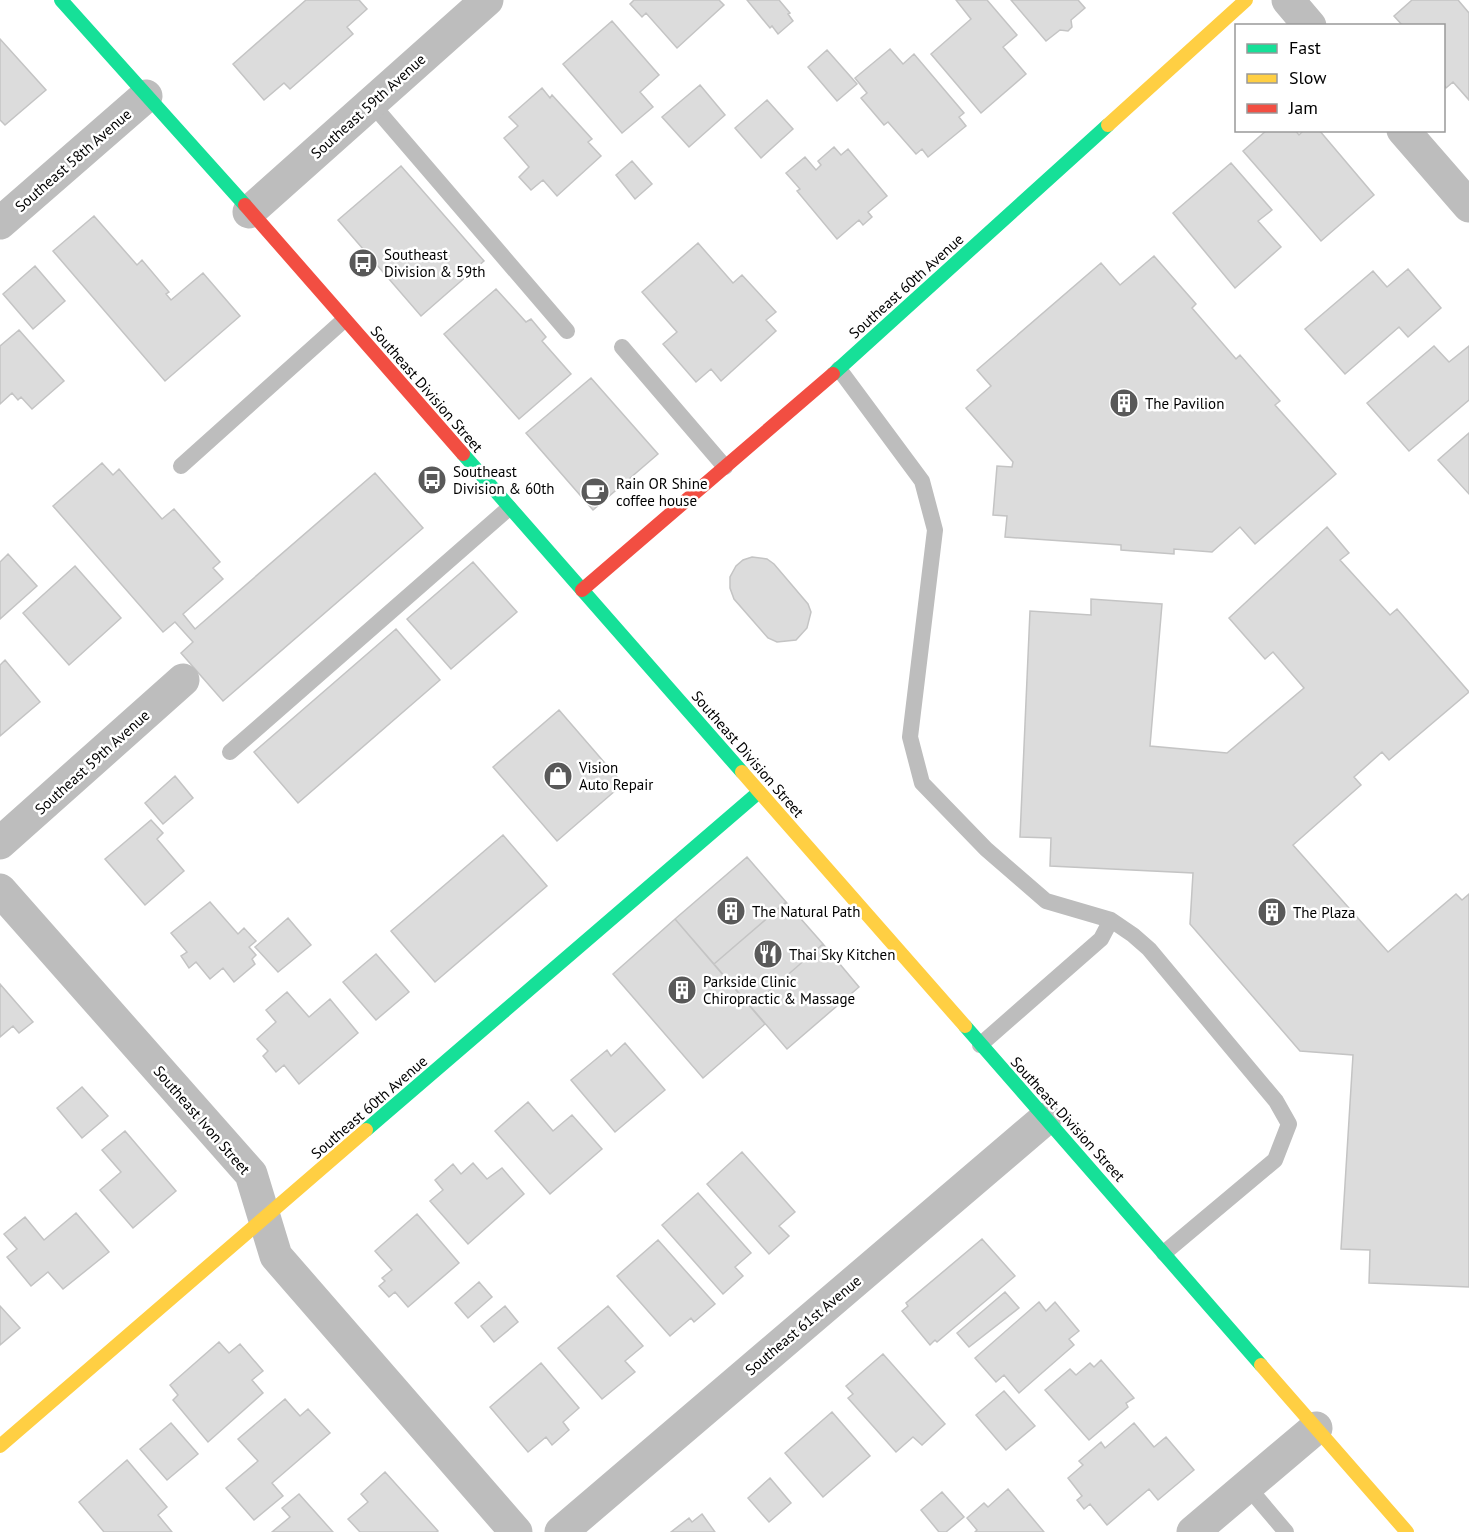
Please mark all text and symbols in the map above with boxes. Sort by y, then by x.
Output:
legend [1235,24,1445,132]
text: Fast [1289,36,1321,59]
street label: Southeast 59th Avenue [307,49,429,163]
text: Slow [1289,66,1327,89]
text: Jam [1288,96,1318,119]
street label: Southeast 58th Avenue [11,104,135,216]
street label: Southeast 60th Avenue [845,229,967,343]
place label: Southeast Division & 59th [384,245,486,281]
bus stop icon: Southeast Division & 59th [347,247,379,279]
street label: Southeast Division Street [367,322,487,456]
building icon: The Pavilion [1108,387,1140,419]
place label: The Pavilion [1145,394,1224,413]
place label: Southeast Division & 60th [453,462,555,498]
bus stop icon: Southeast Division & 60th [416,464,448,496]
place label: Rain OR Shine coffee house [616,474,708,510]
cafe icon: Rain OR Shine coffee house [579,476,611,508]
street label: Southeast Division Street [688,687,808,821]
street label: Southeast 59th Avenue [31,705,153,819]
place label: Vision Auto Repair [578,758,653,794]
shop icon: Vision Auto Repair [542,760,574,792]
building icon: The Natural Path [715,895,747,927]
building icon: The Plaza [1256,896,1288,928]
place label: The Natural Path [752,902,860,921]
place label: The Plaza [1293,903,1356,922]
restaurant icon: Thai Sky Kitchen [752,938,784,970]
place label: Thai Sky Kitchen [789,945,895,964]
place label: Parkside Clinic Chiropractic & Massage [703,972,855,1008]
building icon: Parkside Clinic Chiropractic & Massage [666,974,698,1006]
street label: Southeast 60th Avenue [307,1051,431,1163]
street label: Southeast Division Street [1007,1053,1129,1185]
street label: Southeast Ivon Street [150,1062,254,1178]
street label: Southeast 61st Avenue [741,1271,865,1379]

